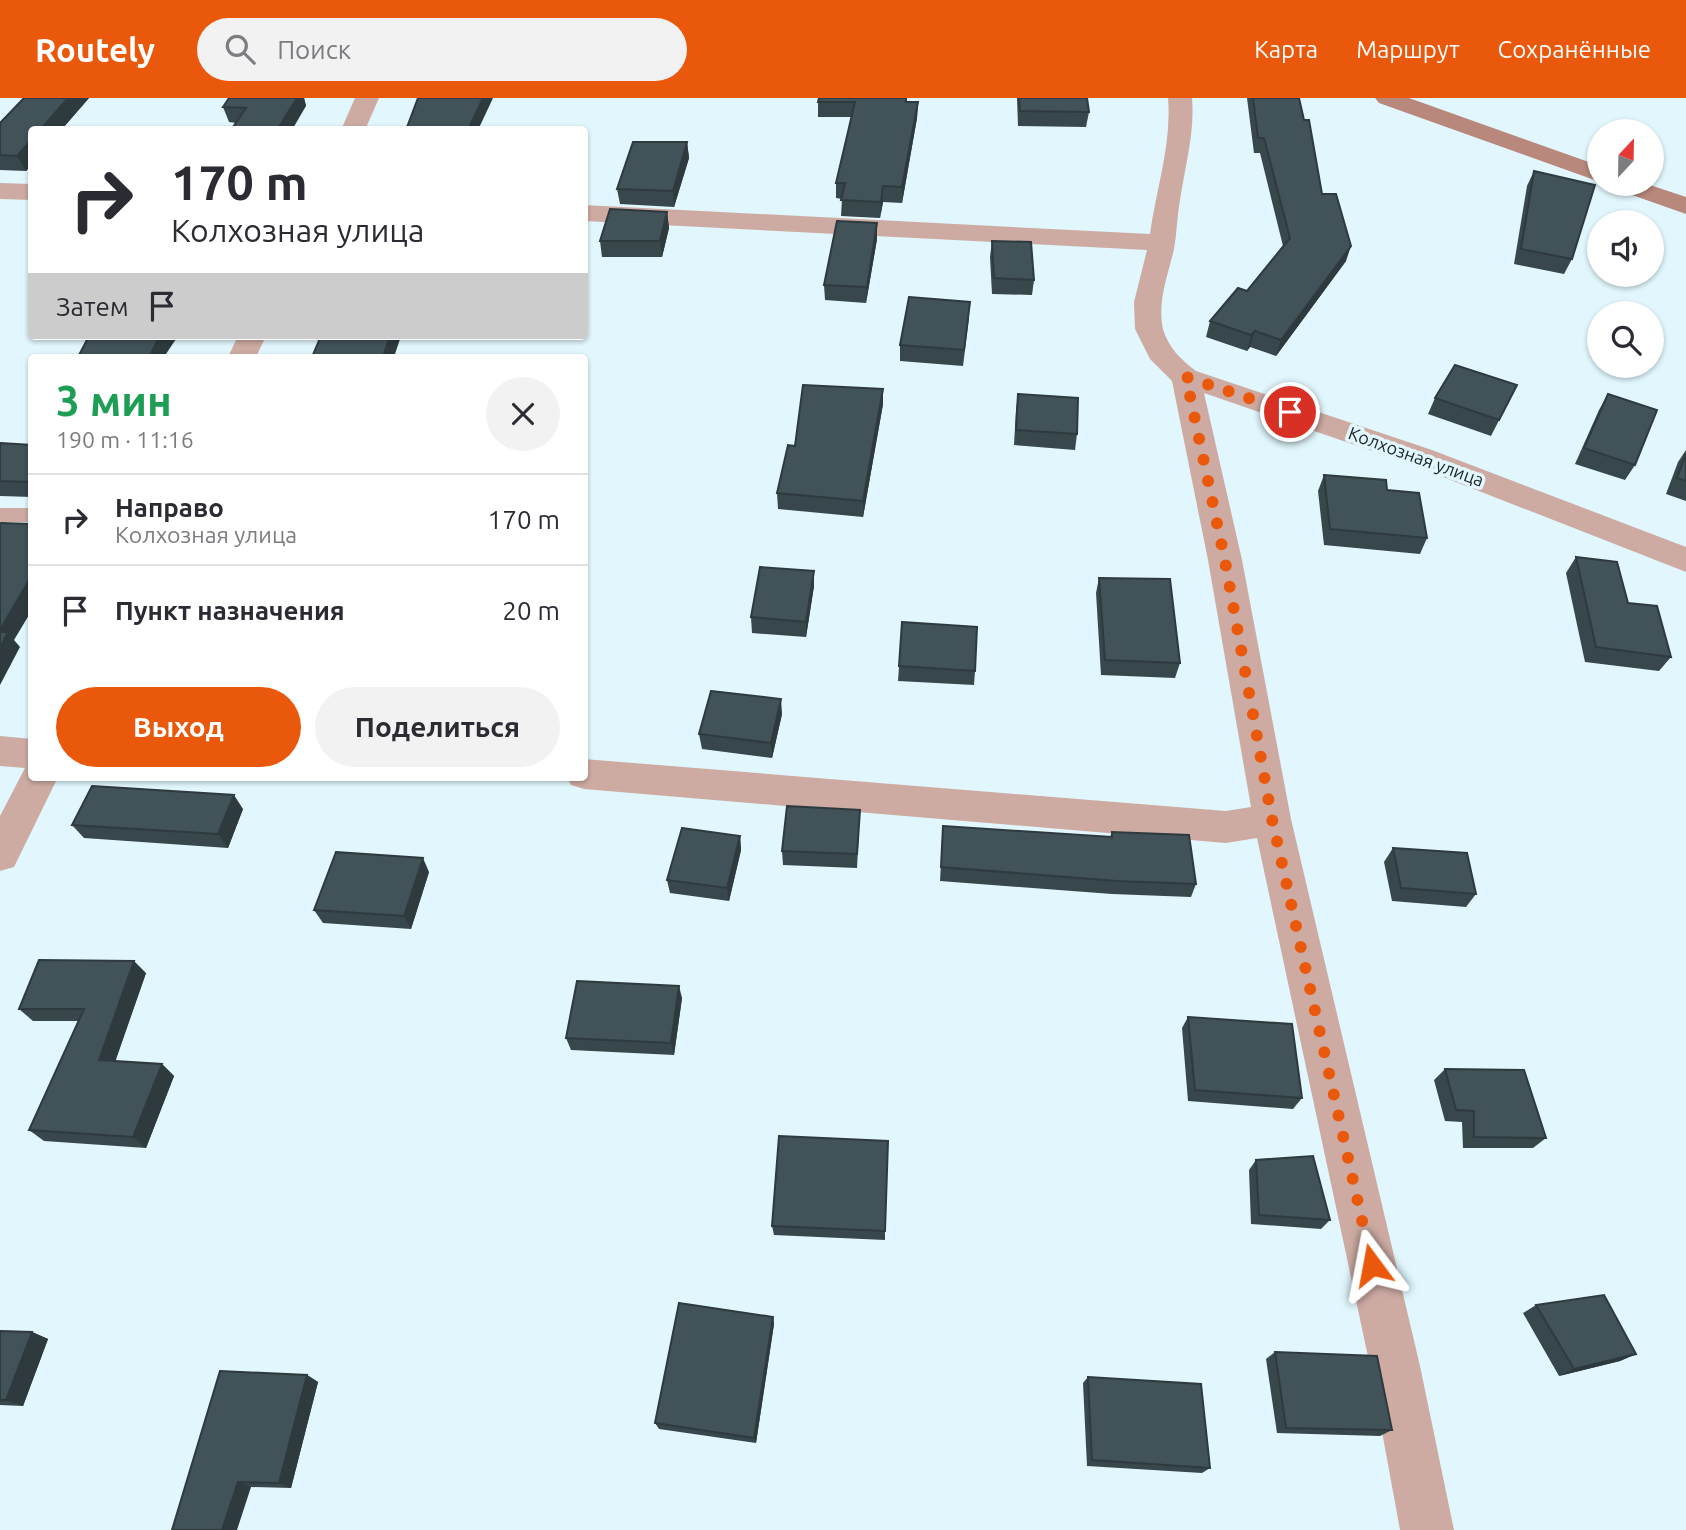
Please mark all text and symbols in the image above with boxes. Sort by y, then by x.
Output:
search box [197,18,687,81]
icon: search [221,30,259,68]
text: Routely [35,31,155,68]
text: Поиск [277,35,351,64]
text: Карта [1254,36,1318,63]
text: Маршрут [1356,36,1460,63]
text: Сохранённые [1498,36,1651,63]
north arrow [1587,119,1664,196]
map controls [1587,119,1664,378]
icon: right [56,154,147,245]
text: 170 m [171,154,308,209]
button: sound [1587,210,1664,287]
text: Колхозная улица [171,212,424,248]
icon: arrive [143,287,181,325]
text: Затем [56,292,129,321]
button: search [1587,301,1664,378]
text: 3 мин [56,377,172,424]
button: close [486,377,560,451]
pin [1260,382,1320,442]
icon: arrive [1271,393,1309,431]
street label: Колхозная улица [1346,422,1487,490]
text: 190 m · 11:16 [56,427,194,452]
text: Направо [115,493,224,522]
icon: right [56,501,94,539]
text: 170 m [488,505,560,534]
text: Колхозная улица [115,522,297,547]
icon: arrive [56,592,94,630]
text: Пункт назначения [115,596,345,625]
text: 20 m [502,596,560,625]
button: Выход [56,687,301,767]
button: Поделиться [315,687,560,767]
position arrow [1335,1228,1409,1302]

